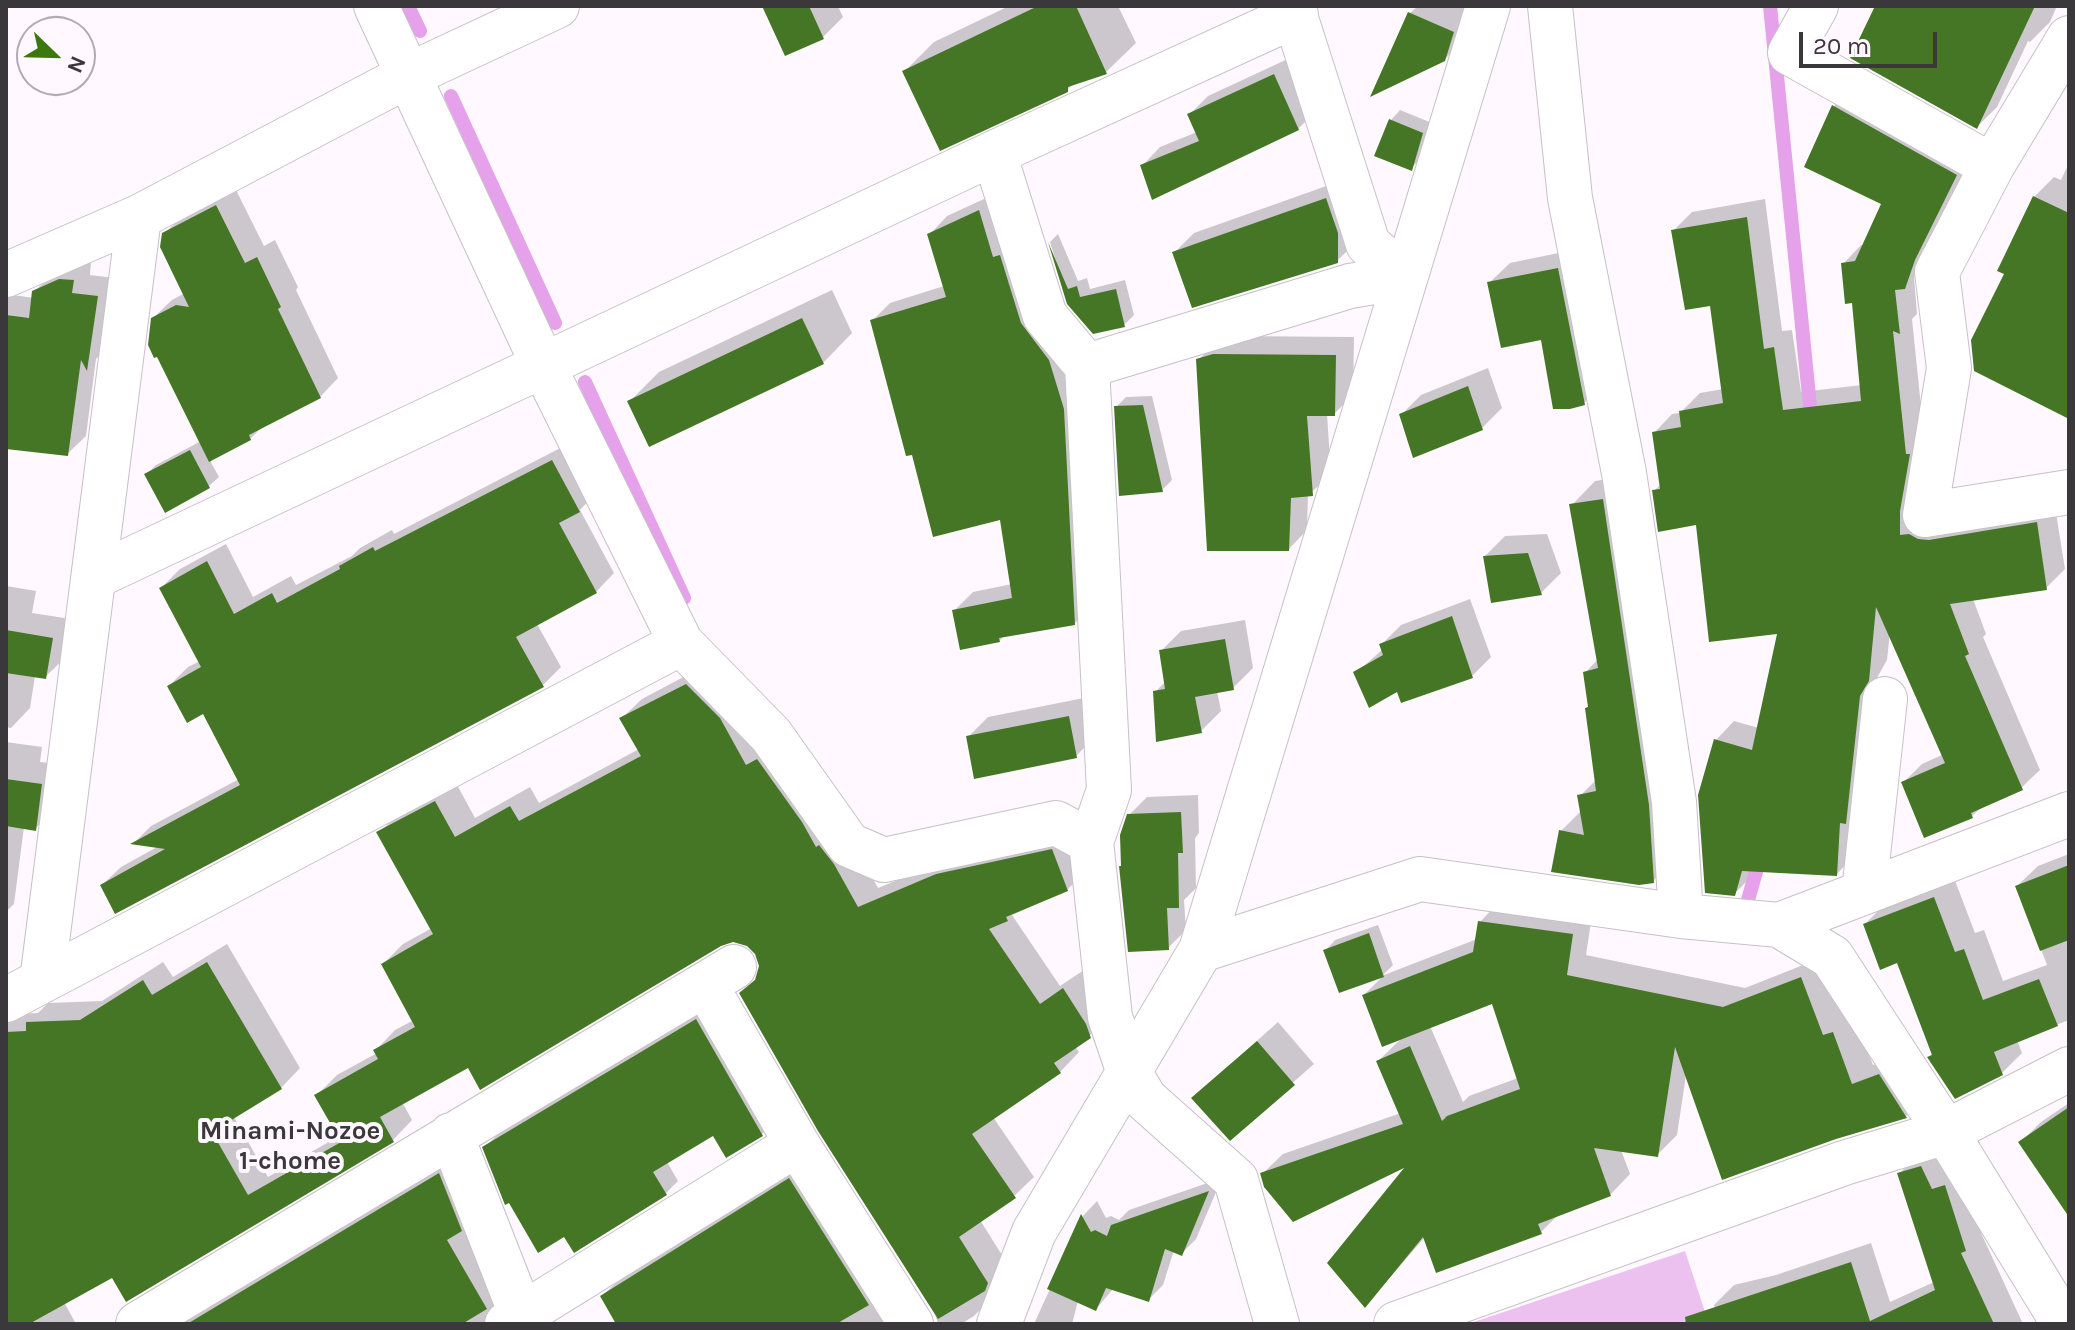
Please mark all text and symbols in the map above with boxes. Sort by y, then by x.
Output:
north arrow [16,16,96,96]
scale bar [1803,16,1941,66]
text: 20 m [1813,32,1869,60]
text: N [61,52,91,77]
district label: Minami-Nozoe 1-chome [200,1116,380,1178]

